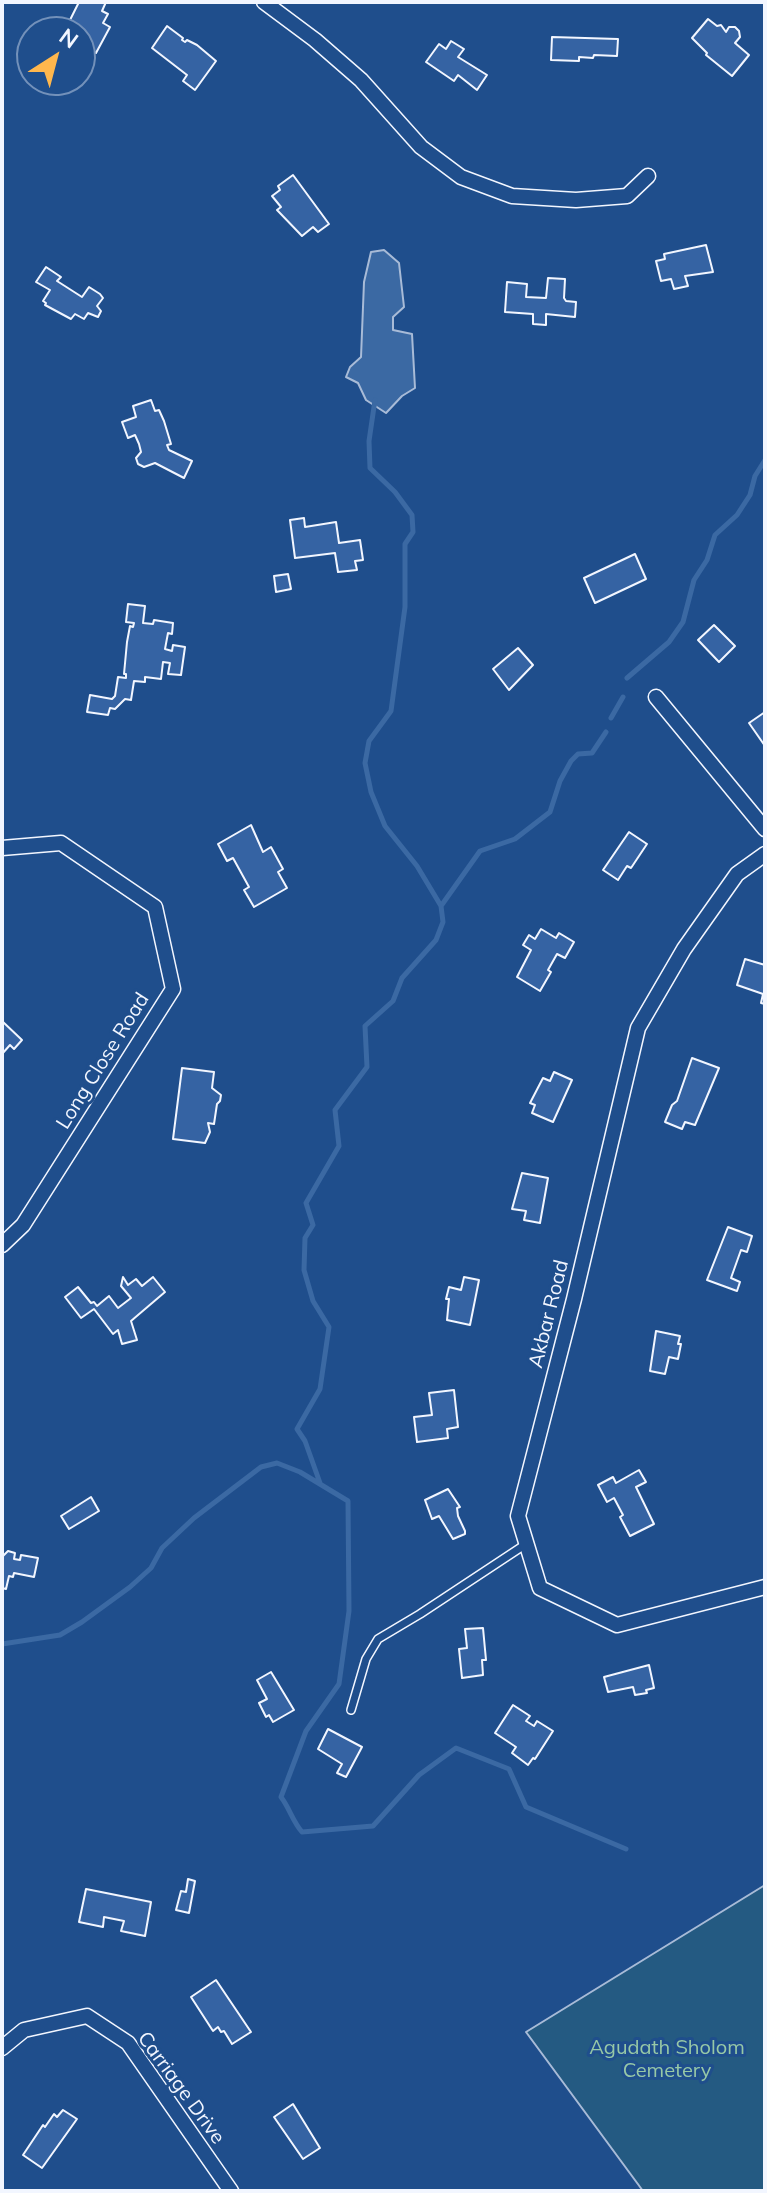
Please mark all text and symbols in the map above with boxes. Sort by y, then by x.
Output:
north arrow [16,16,96,96]
text: N [54,22,84,54]
street label: Long Close Road [51,988,155,1134]
street label: Akbar Road [524,1257,574,1371]
street label: Carriage Drive [132,2027,230,2149]
park label: Agudath Sholom Cemetery [589,2036,745,2083]

